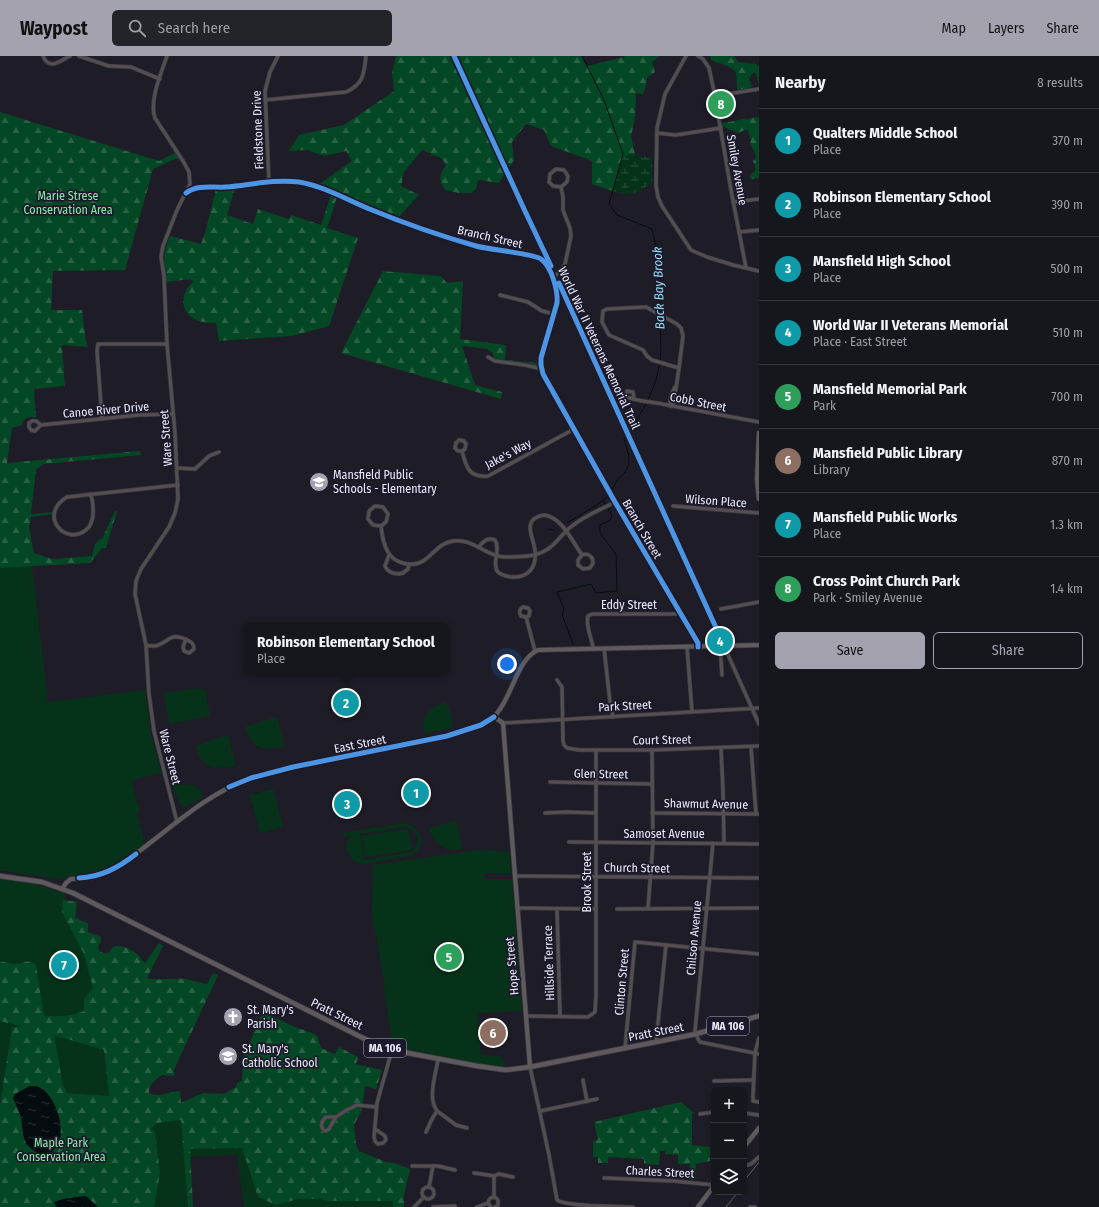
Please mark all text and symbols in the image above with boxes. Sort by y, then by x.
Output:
search box [112,10,392,46]
text: Waypost [20,17,88,40]
icon: search [126,17,148,39]
text: Search here [158,19,230,37]
text: Map [942,20,966,37]
text: Layers [988,20,1024,37]
text: Share [1046,20,1079,37]
text: Nearby [775,72,826,93]
text: 8 results [1037,75,1083,90]
pin: 8 [708,89,734,119]
street label: Fieldstone Drive [250,90,266,170]
text: Qualters Middle School [813,124,957,142]
text: 1 [785,133,791,148]
text: 370 m [1052,133,1083,148]
street label: Smiley Avenue [724,134,750,206]
text: Place [813,142,841,157]
text: Robinson Elementary School [813,188,991,206]
park label: Marie Strese Conservation Area [23,189,113,217]
text: 2 [785,197,791,212]
text: 390 m [1051,197,1083,212]
text: Place [813,206,841,221]
street label: Branch Street [456,223,524,251]
water label: Back Bay Brook [650,246,667,330]
text: Mansfield High School [813,252,950,270]
text: 3 [785,261,791,276]
text: 500 m [1050,261,1083,276]
street label: World War II Veterans Memorial Trail [555,264,643,432]
text: Place [813,270,841,285]
text: World War II Veterans Memorial [813,316,1008,334]
text: 4 [785,325,791,340]
text: 510 m [1053,325,1083,340]
text: Place · East Street [813,334,907,349]
text: Mansfield Memorial Park [813,380,967,398]
text: 5 [785,389,791,404]
text: 700 m [1051,389,1083,404]
street label: Cobb Street [669,390,728,414]
text: Park [813,398,836,413]
street label: Canoe River Drive [62,399,150,421]
street label: Ware Street [157,409,175,467]
street label: Jake's Way [482,436,534,472]
text: Mansfield Public Library [813,444,962,462]
text: 6 [785,453,791,468]
text: 870 m [1052,453,1083,468]
text: Library [813,462,850,477]
place label: Mansfield Public Schools - Elementary [333,468,437,496]
school or university icon: Mansfield Public Schools - Elementary [308,471,330,493]
street label: Wilson Place [685,492,747,510]
street label: Branch Street [619,497,665,561]
text: Mansfield Public Works [813,508,957,526]
text: 7 [785,517,791,532]
text: 1.3 km [1050,517,1083,532]
text: Place [813,526,841,541]
text: Cross Point Church Park [813,572,960,590]
text: 8 [785,581,791,596]
text: 1.4 km [1050,581,1083,596]
text: Park · Smiley Avenue [813,590,922,605]
street label: Eddy Street [601,598,657,612]
popup [243,623,449,675]
pin: 4 [707,626,733,656]
button: Save [775,632,925,669]
button: Share [933,632,1083,669]
text: Robinson Elementary School [257,633,435,651]
text: Place [257,651,285,666]
your location [497,654,517,674]
pin: 2 [333,688,359,718]
street label: Park Street [598,698,652,714]
street label: Ware Street [156,728,184,786]
street label: East Street [333,732,387,756]
street label: Court Street [632,732,692,748]
street label: Glen Street [574,767,628,781]
pin: 1 [403,778,429,808]
pin: 3 [334,789,360,819]
street label: Shawmut Avenue [664,796,748,812]
street label: Samoset Avenue [623,827,705,841]
street label: Brook Street [580,851,594,912]
street label: Church Street [604,860,670,876]
street label: Chilson Avenue [684,900,704,976]
street label: Hillside Terrace [541,925,557,1001]
street label: Hope Street [502,936,522,996]
pin: 5 [436,942,462,972]
street label: Clinton Street [612,948,632,1016]
pin: 7 [51,950,77,980]
street label: Pratt Street [309,995,365,1033]
place label: St. Mary's Parish [247,1003,294,1031]
church icon: St. Mary's Parish [222,1006,244,1028]
road number: MA 106 [707,1017,749,1035]
pin: 6 [480,1018,506,1048]
street label: Pratt Street [627,1020,685,1044]
road number: MA 106 [364,1039,406,1057]
place label: St. Mary's Catholic School [242,1042,318,1070]
school or university icon: St. Mary's Catholic School [217,1045,239,1067]
map controls [711,1087,747,1195]
button: + [711,1087,747,1123]
button: − [711,1123,747,1159]
park label: Maple Park Conservation Area [16,1136,106,1164]
button: layers [711,1159,747,1195]
street label: Charles Street [625,1163,695,1181]

